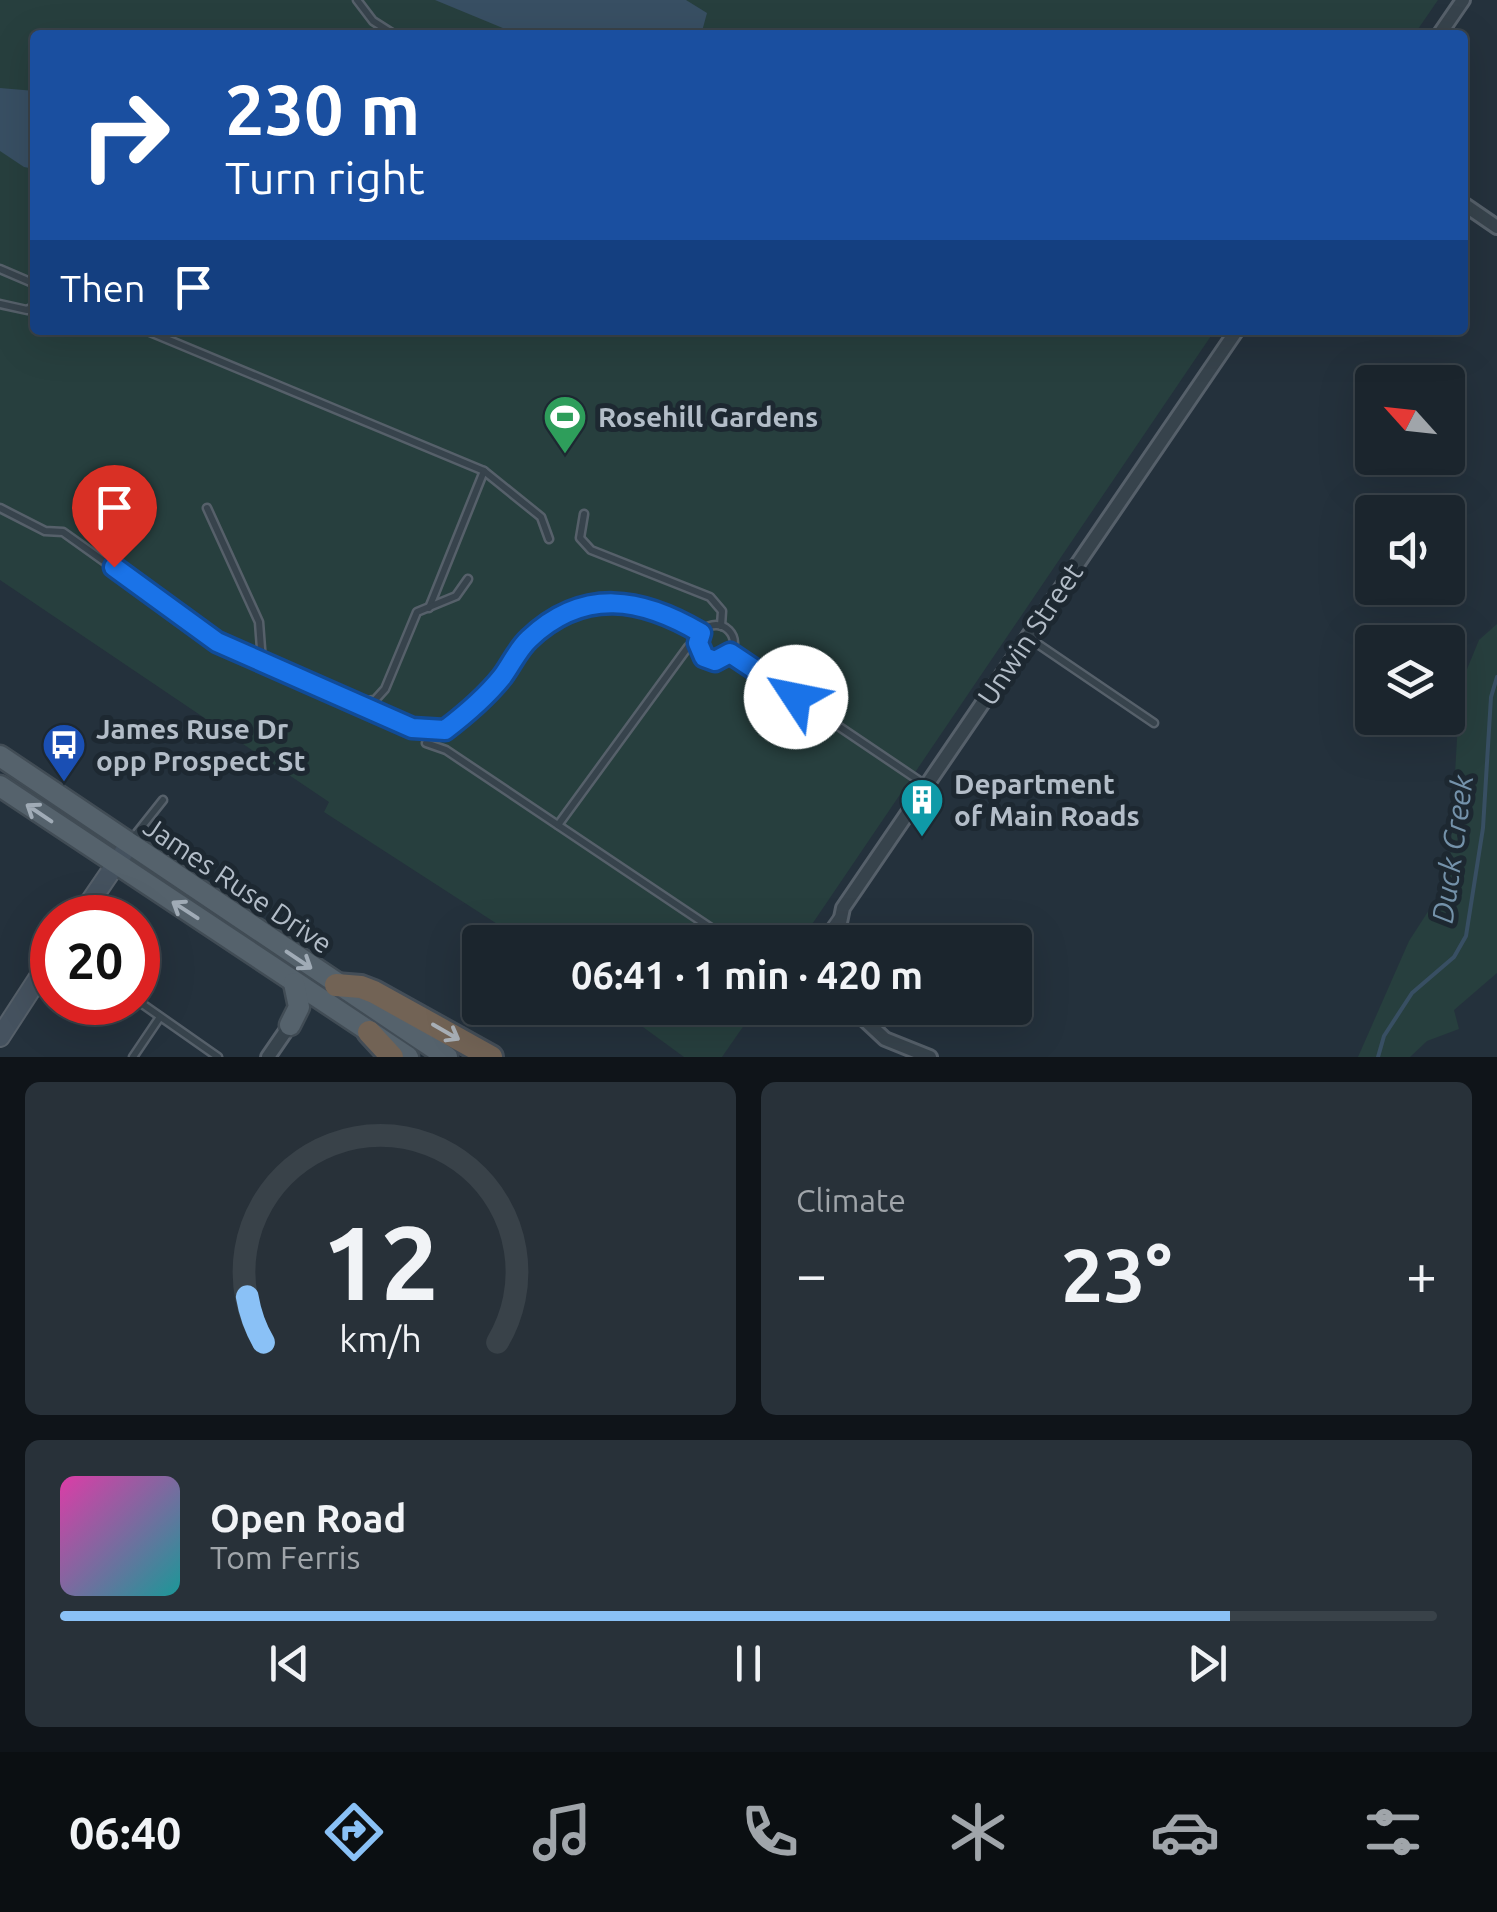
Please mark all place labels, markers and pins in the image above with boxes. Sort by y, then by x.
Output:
sports icon: Rosehill Gardens [542,394,588,455]
place label: Rosehill Gardens [598,401,818,432]
pin [72,465,157,568]
place label: James Ruse Dr opp Prospect St [96,713,305,776]
bus stop icon: James Ruse Dr opp Prospect St [41,722,87,783]
place label: Department of Main Roads [954,768,1140,831]
building icon: Department of Main Roads [899,777,945,838]

